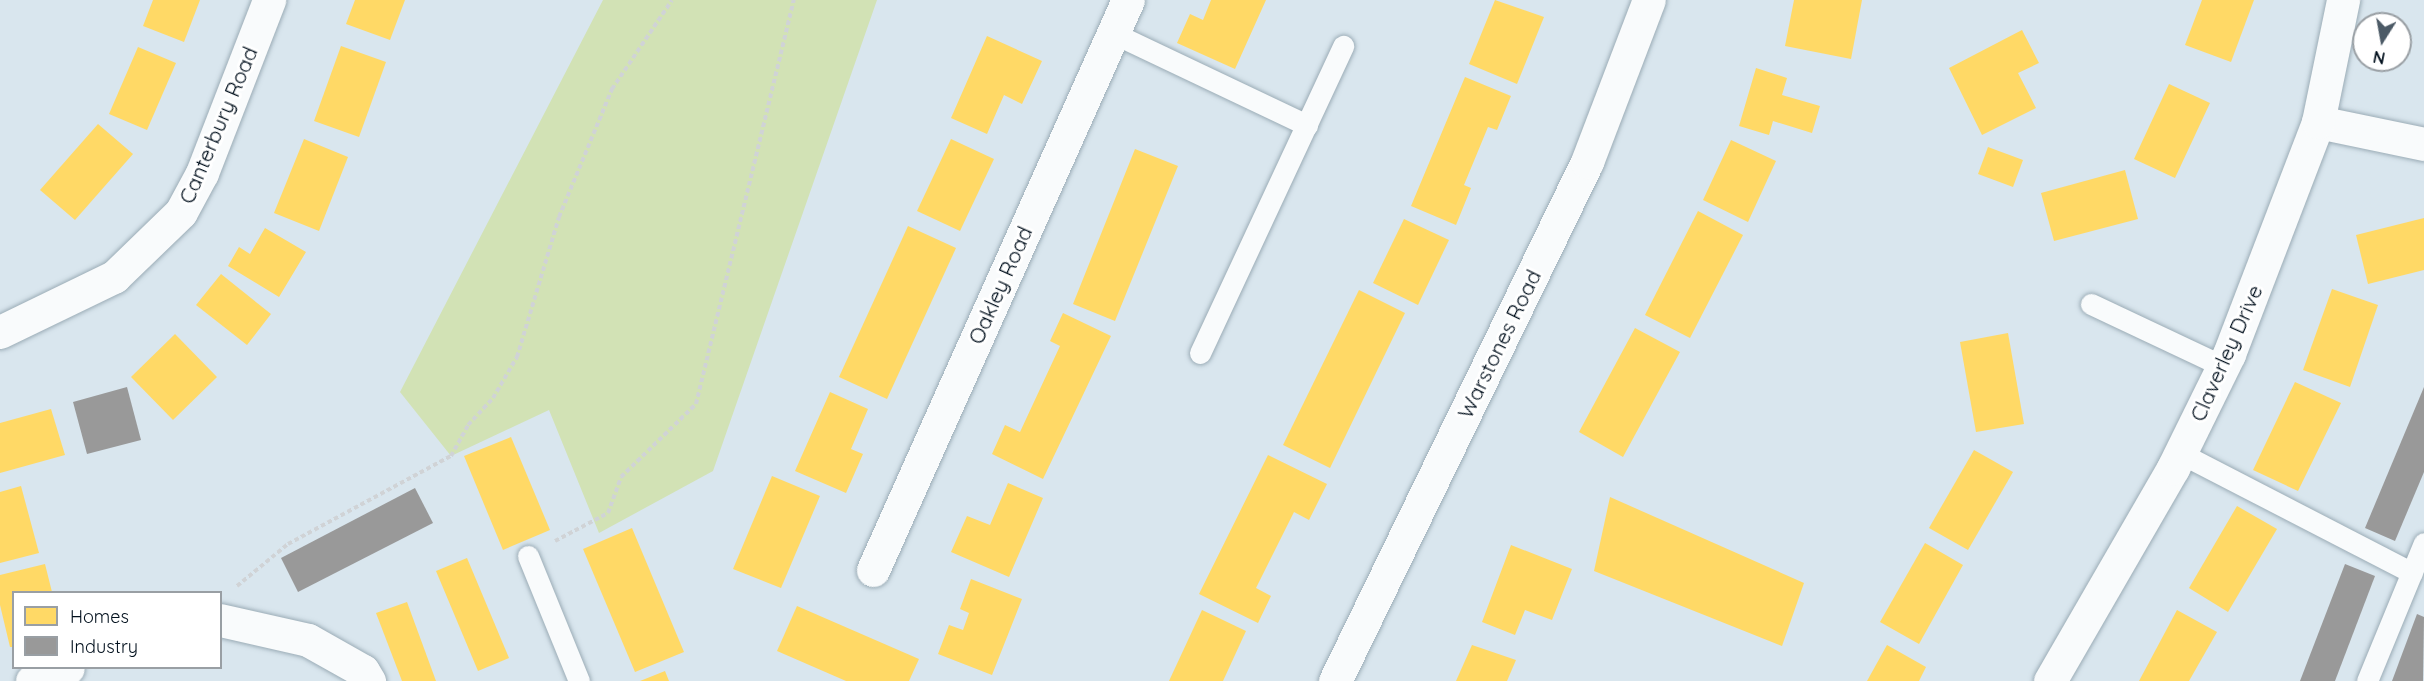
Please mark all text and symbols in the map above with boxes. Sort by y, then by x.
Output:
north arrow [2352,12,2412,72]
street label: Canterbury Road [174,43,262,207]
text: N [2371,47,2387,69]
street label: Oakley Road [963,222,1037,348]
street label: Warstones Road [1452,266,1546,422]
street label: Claverley Drive [2185,281,2267,425]
legend [12,591,222,669]
text: Homes [70,605,129,628]
text: Industry [70,635,138,658]

